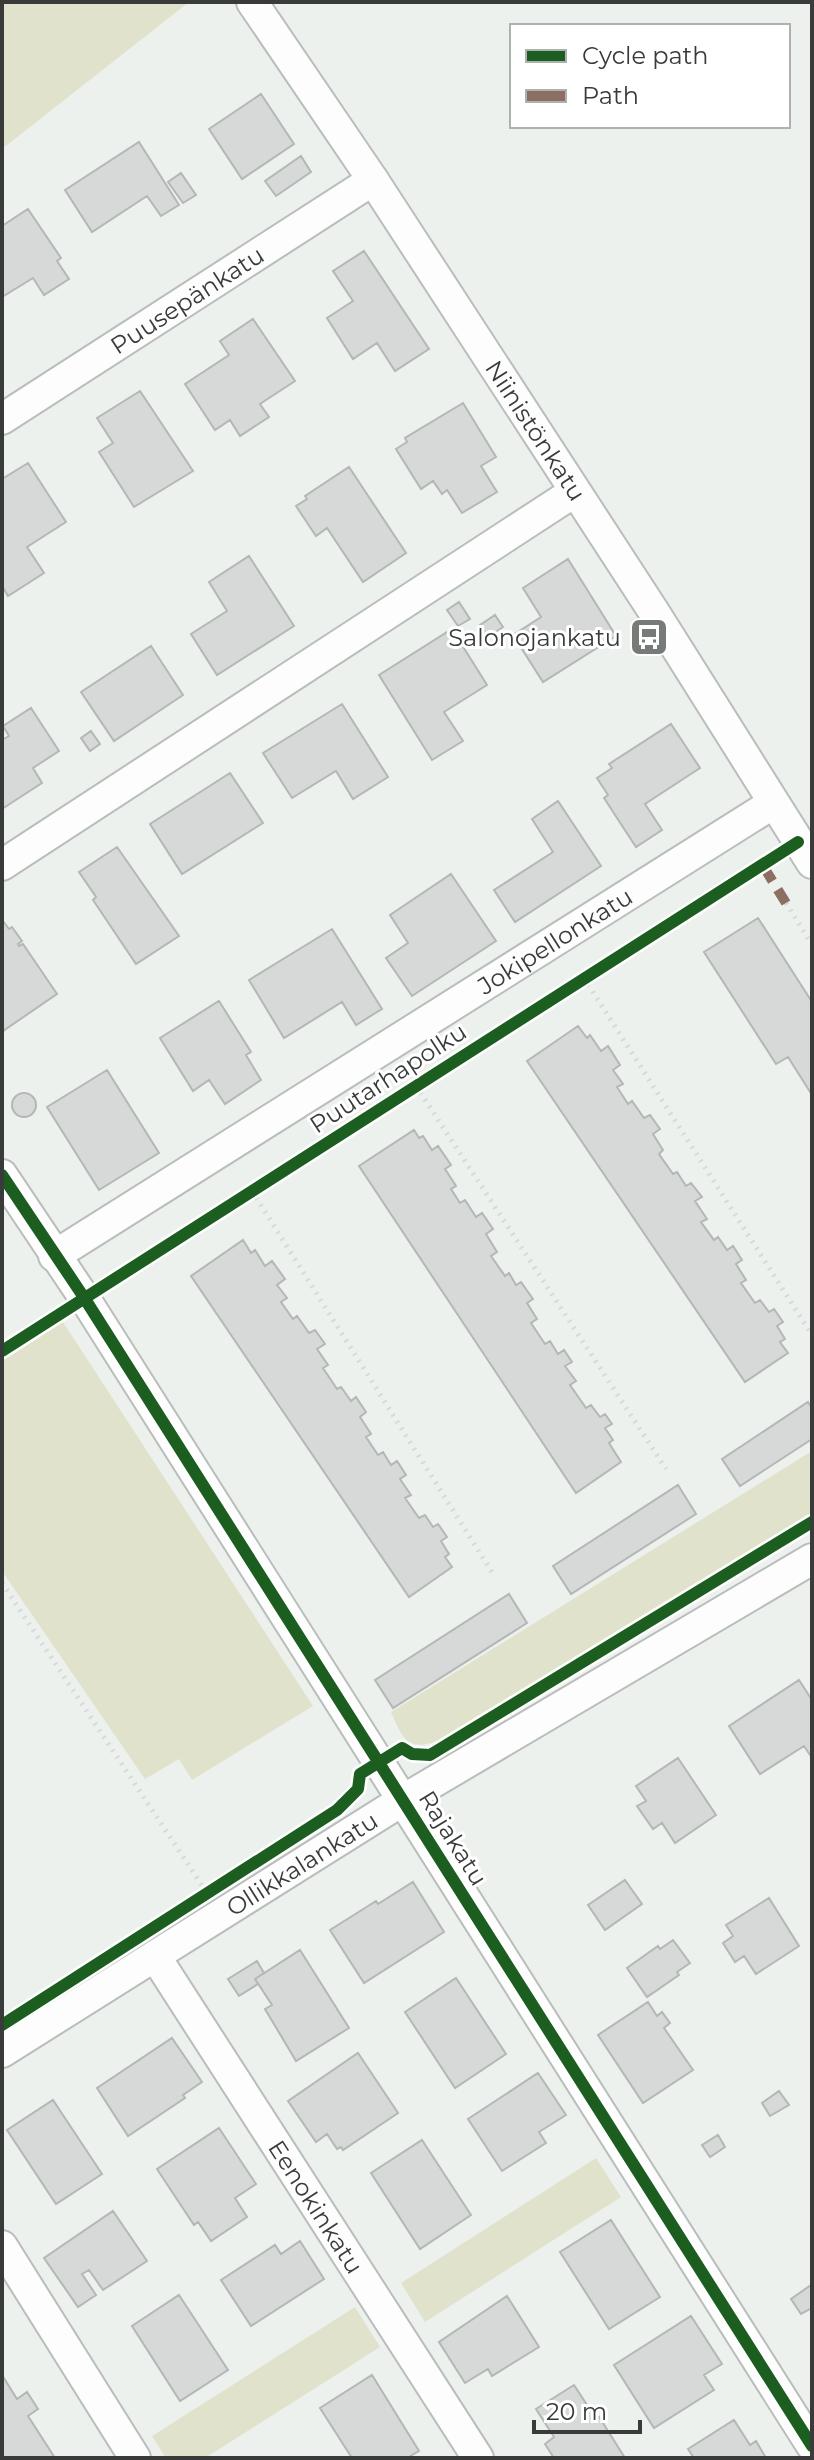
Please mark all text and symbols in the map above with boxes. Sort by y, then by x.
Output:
legend [510,24,790,128]
text: Cycle path [582,41,709,70]
text: Path [582,81,639,110]
street label: Puusepänkatu [105,240,269,360]
street label: Niinistönkatu [480,355,592,506]
bus stop icon: Salonojankatu [628,616,670,658]
place label: Salonojankatu [448,623,621,652]
street label: Jokipellonkatu [471,881,638,1001]
street label: Puutarhapolku [304,1017,472,1139]
street label: Rajakatu [413,1785,493,1891]
street label: Ollikkalankatu [221,1805,383,1922]
street label: Eenokinkatu [263,2134,370,2279]
scale bar [534,2384,640,2434]
text: 20 m [546,2397,607,2426]

